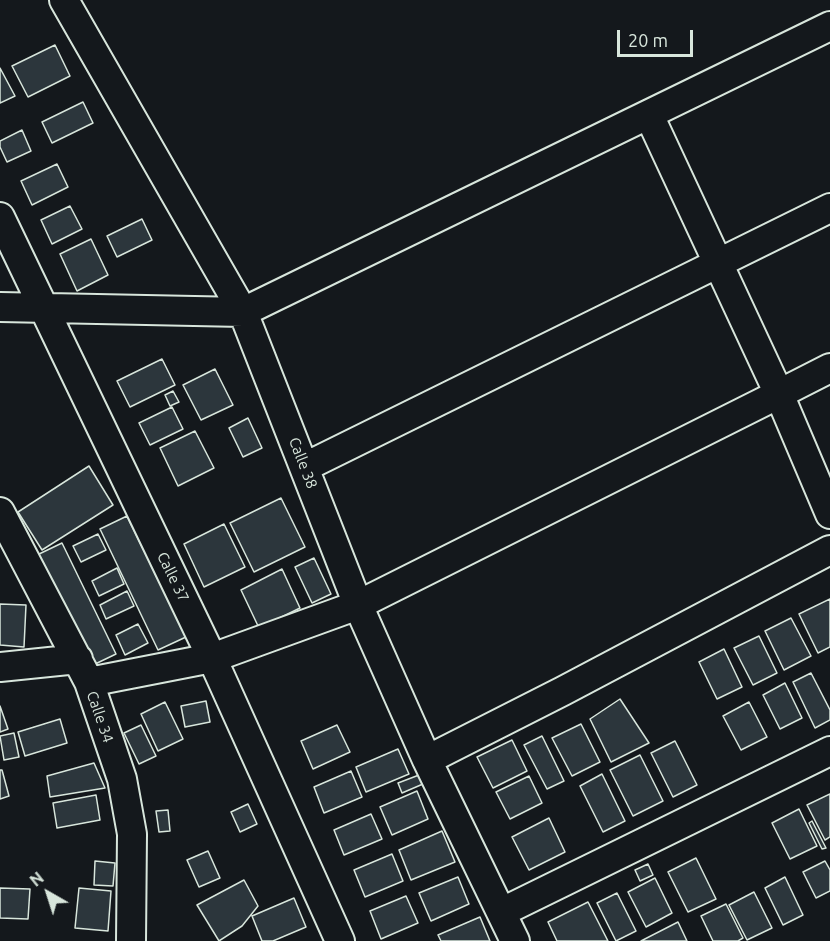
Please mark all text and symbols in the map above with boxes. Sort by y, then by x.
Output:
scale bar [620,18,696,56]
text: 20 m [628,30,668,50]
street label: Calle 38 [285,435,321,491]
street label: Calle 37 [153,549,193,605]
street label: Calle 34 [83,689,117,745]
north arrow [18,863,78,923]
text: N [26,868,47,890]

